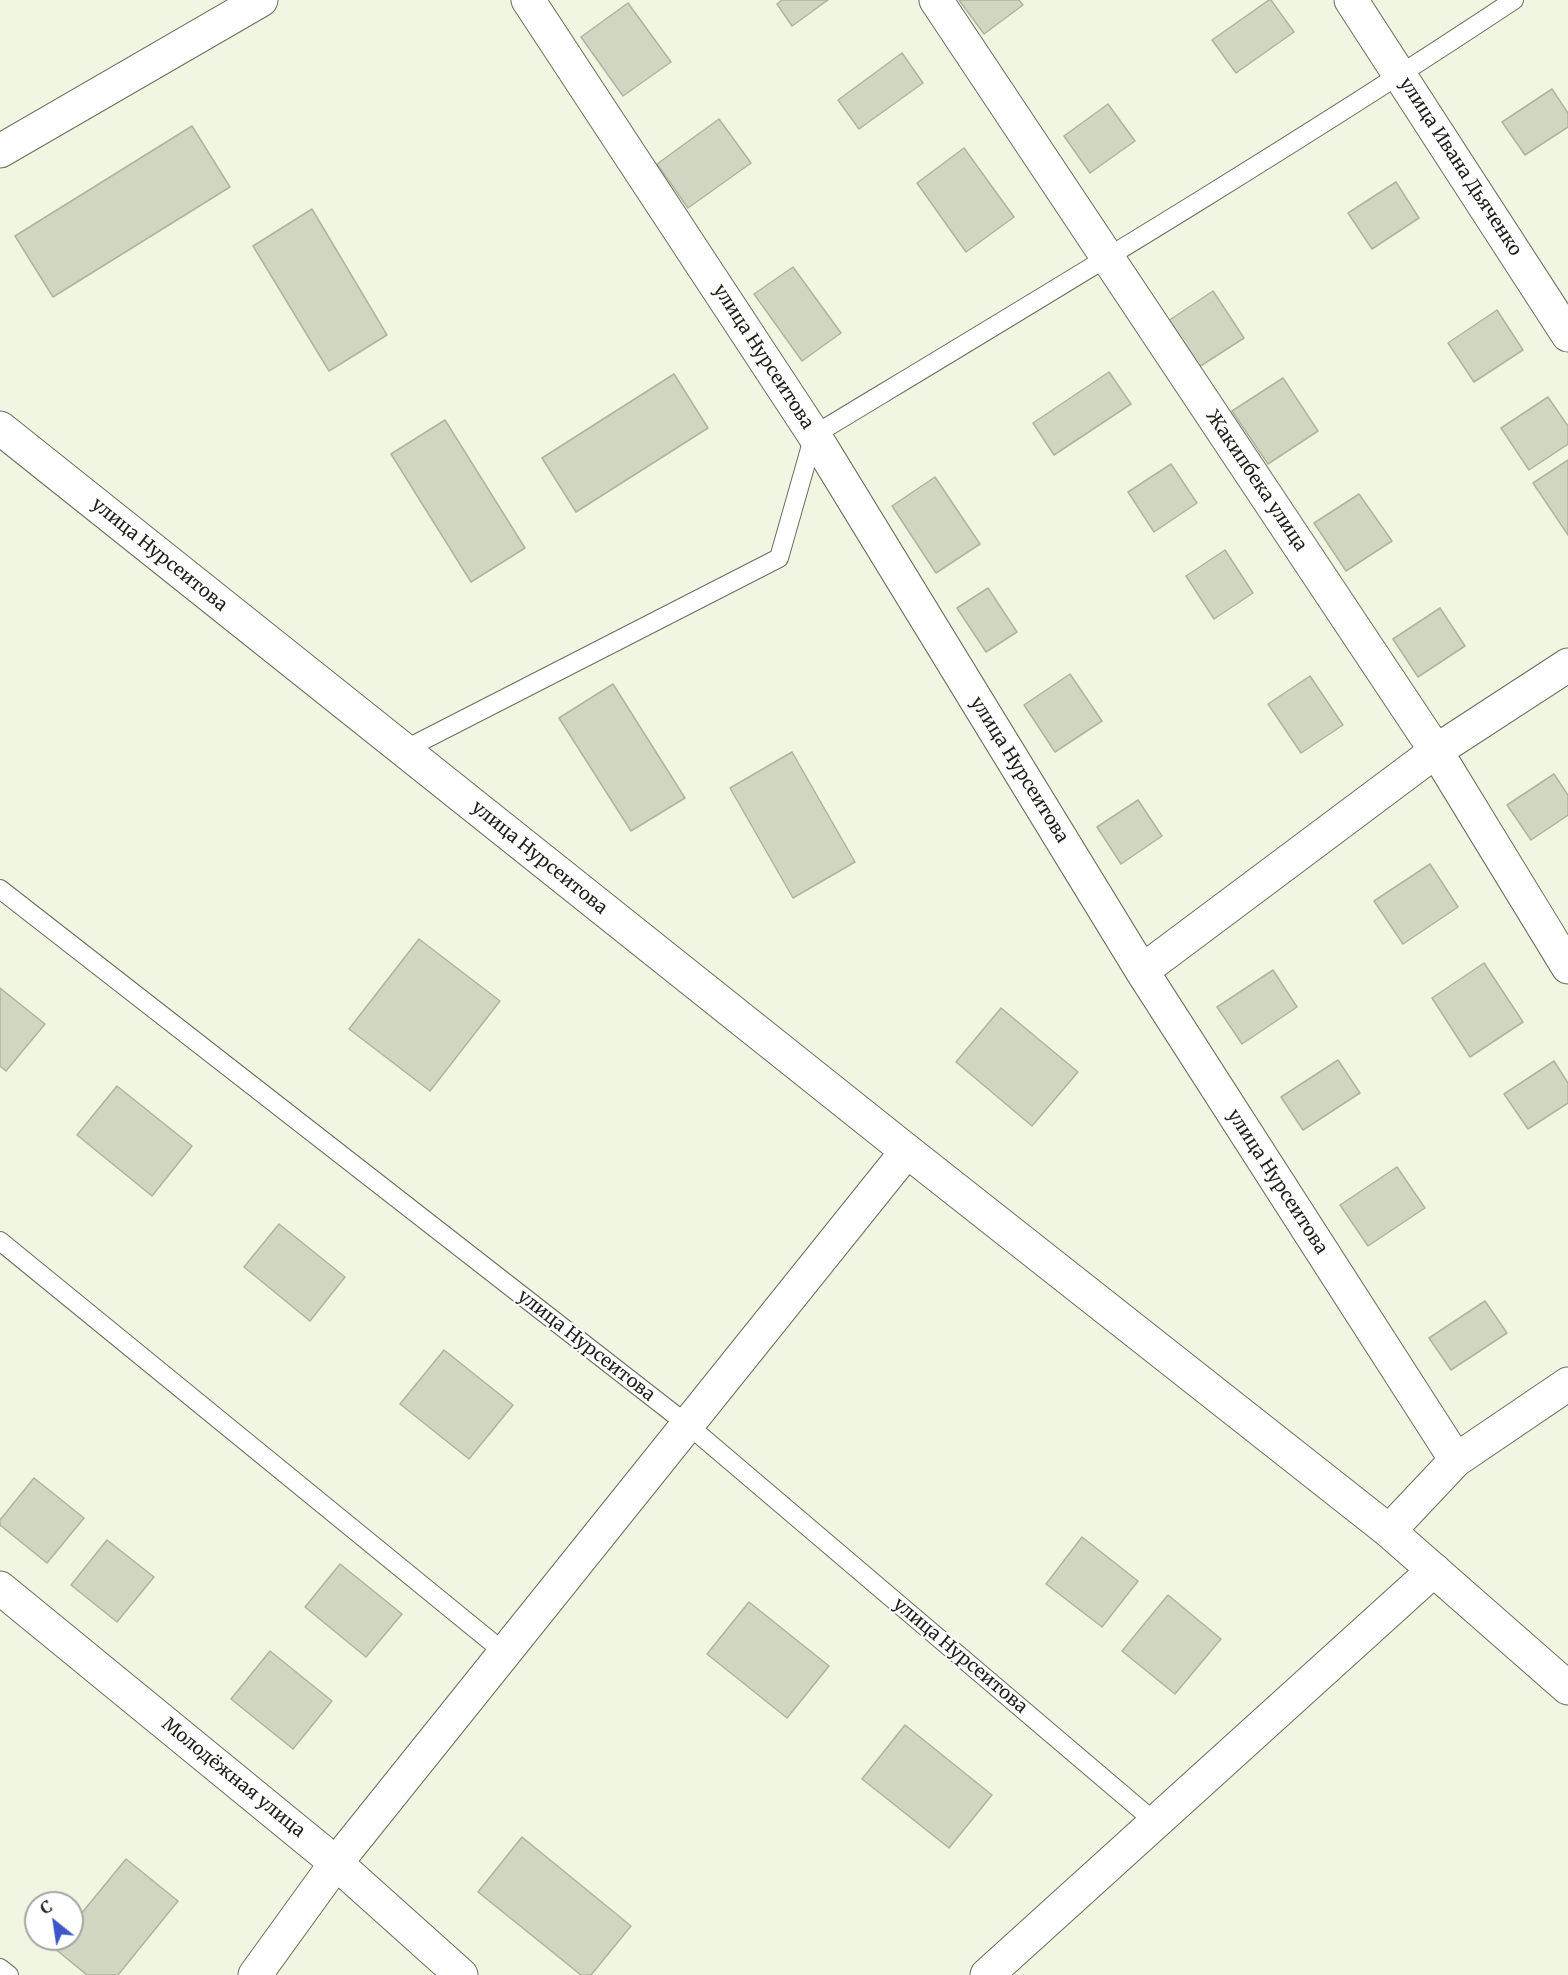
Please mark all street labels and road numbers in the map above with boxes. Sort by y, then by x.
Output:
street label: улица Ивана Дьяченко [1394,74,1526,260]
street label: улица Нурсеитова [708,281,818,433]
street label: Жакипбека улица [1201,406,1311,556]
street label: улица Нурсеитова [87,494,231,616]
street label: улица Нурсеитова [965,693,1073,847]
street label: улица Нурсеитова [467,797,611,919]
street label: улица Нурсеитова [1222,1106,1332,1258]
street label: улица Нурсеитова [513,1286,659,1406]
street label: улица Нурсеитова [889,1594,1031,1718]
street label: Молодёжная улица [157,1714,309,1842]

